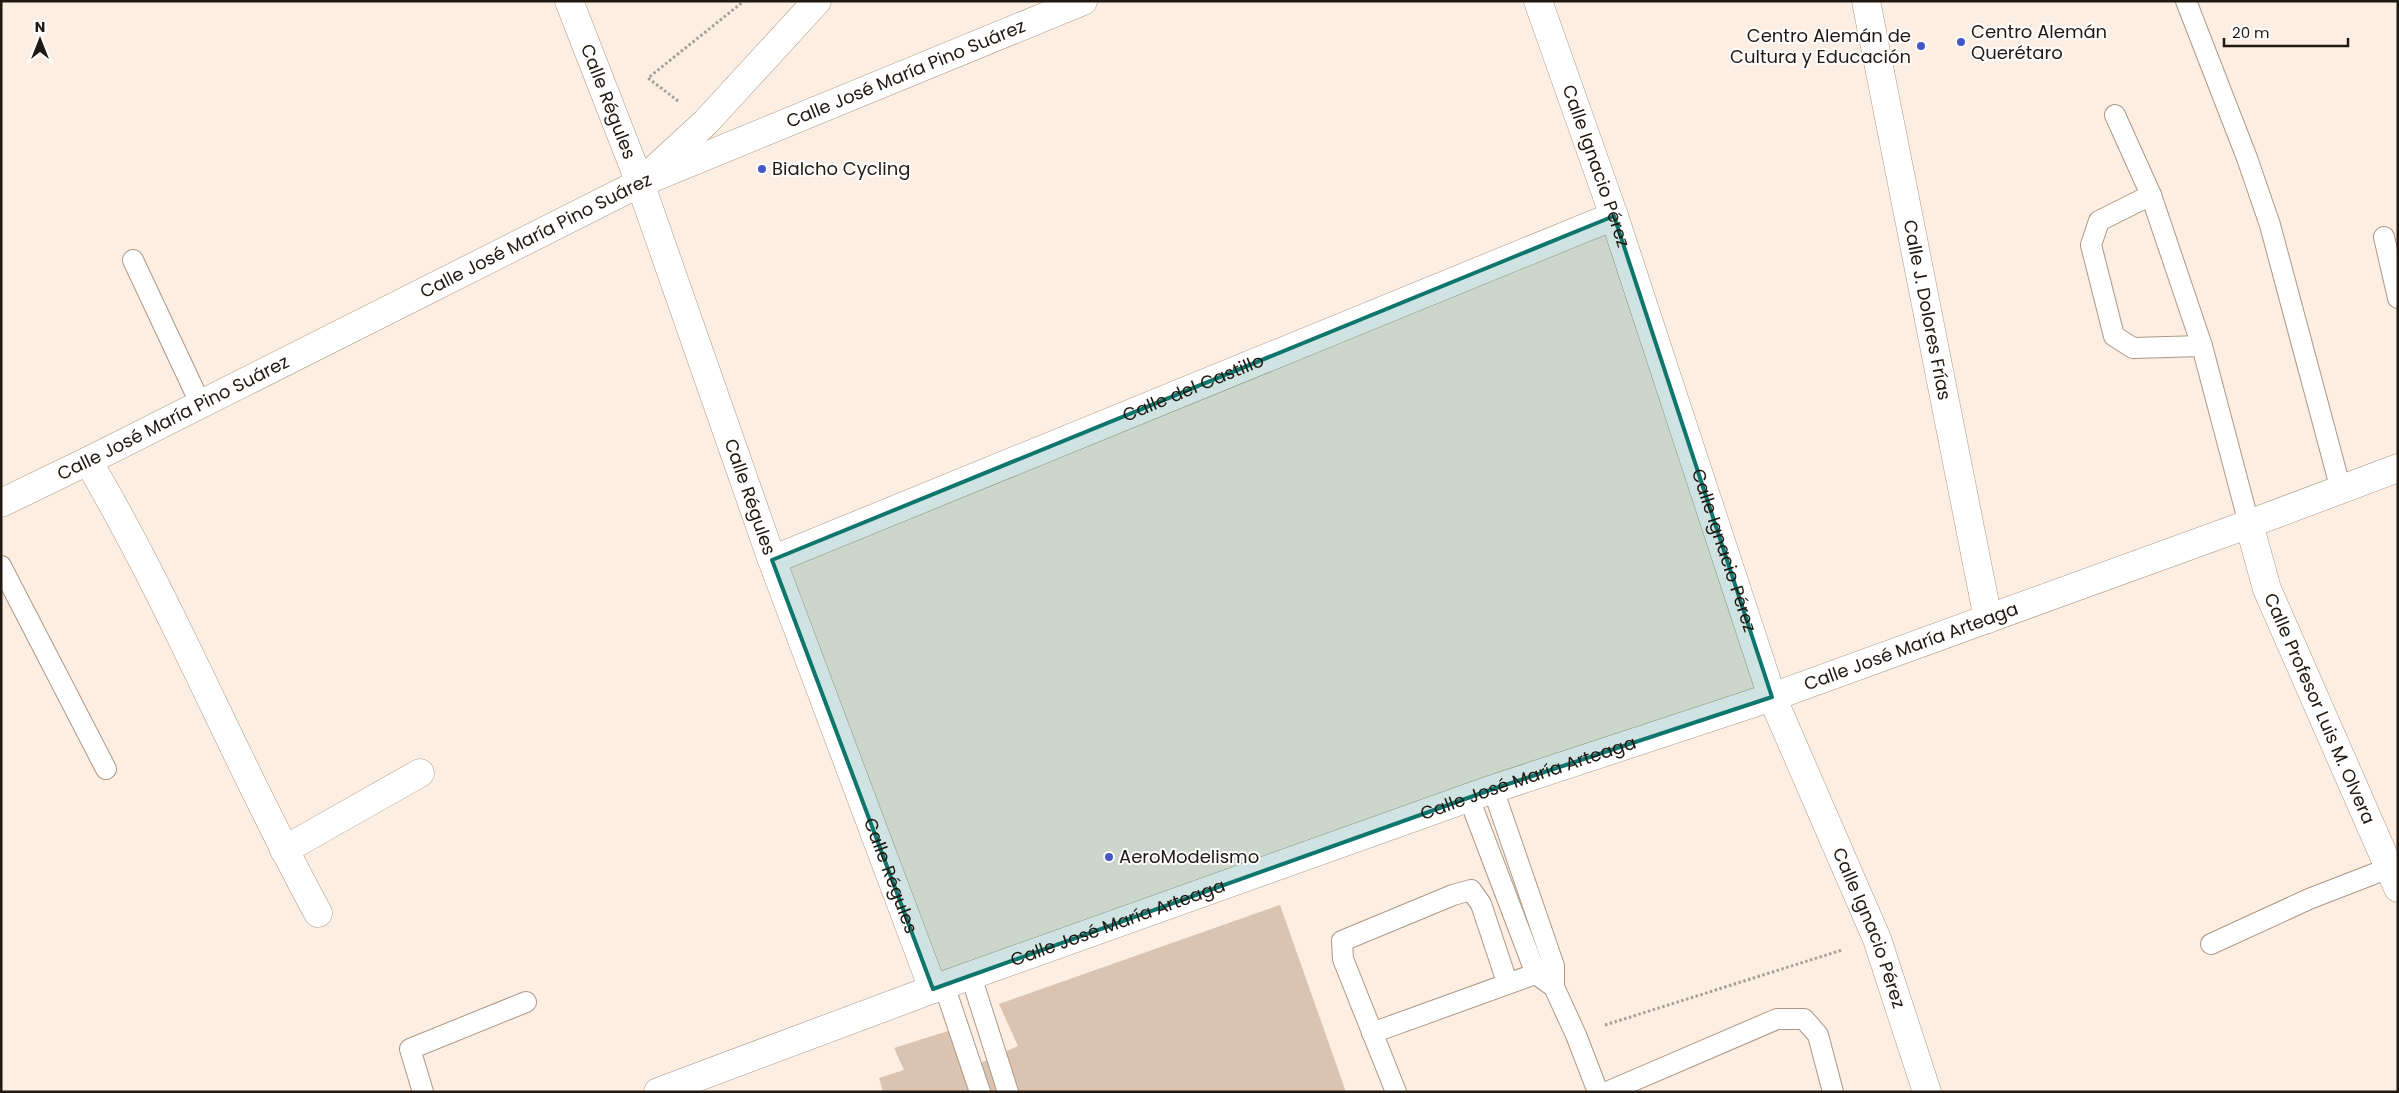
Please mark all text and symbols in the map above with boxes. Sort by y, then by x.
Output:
street label: Calle José María Pino Suárez [782,13,1029,134]
north arrow [15,15,65,65]
scale bar [2224,15,2348,47]
text: N [35,17,45,37]
place label: Centro Alemán Querétaro [1971,19,2107,65]
text: 20 m [2232,22,2270,43]
place label: Centro Alemán de Cultura y Educación [1730,23,1911,69]
marker: Centro Alemán Querétaro [1955,36,1967,48]
street label: Calle Régules [575,40,642,163]
marker: Centro Alemán de Cultura y Educación [1915,40,1927,52]
street label: Calle Ignacio Pérez [1557,81,1636,250]
place label: Bialcho Cycling [772,156,910,181]
marker: Bialcho Cycling [756,163,768,175]
street label: Calle José María Pino Suárez [415,167,655,304]
street label: Calle J. Dolores Frías [1897,218,1958,402]
street label: Calle del Castillo [1119,347,1267,427]
street label: Calle José María Pino Suárez [53,349,293,486]
street label: Calle Régules [718,435,782,558]
street label: Calle Ignacio Pérez [1686,465,1763,635]
street label: Calle Profesor Luis M. Olvera [2258,589,2381,828]
street label: Calle José María Arteaga [1800,596,2022,696]
street label: Calle José María Arteaga [1417,730,1639,826]
street label: Calle Régules [858,814,924,937]
place label: AeroModelismo [1119,844,1259,869]
street label: Calle Ignacio Pérez [1827,844,1912,1011]
marker: AeroModelismo [1103,851,1115,863]
street label: Calle José María Arteaga [1007,873,1229,972]

